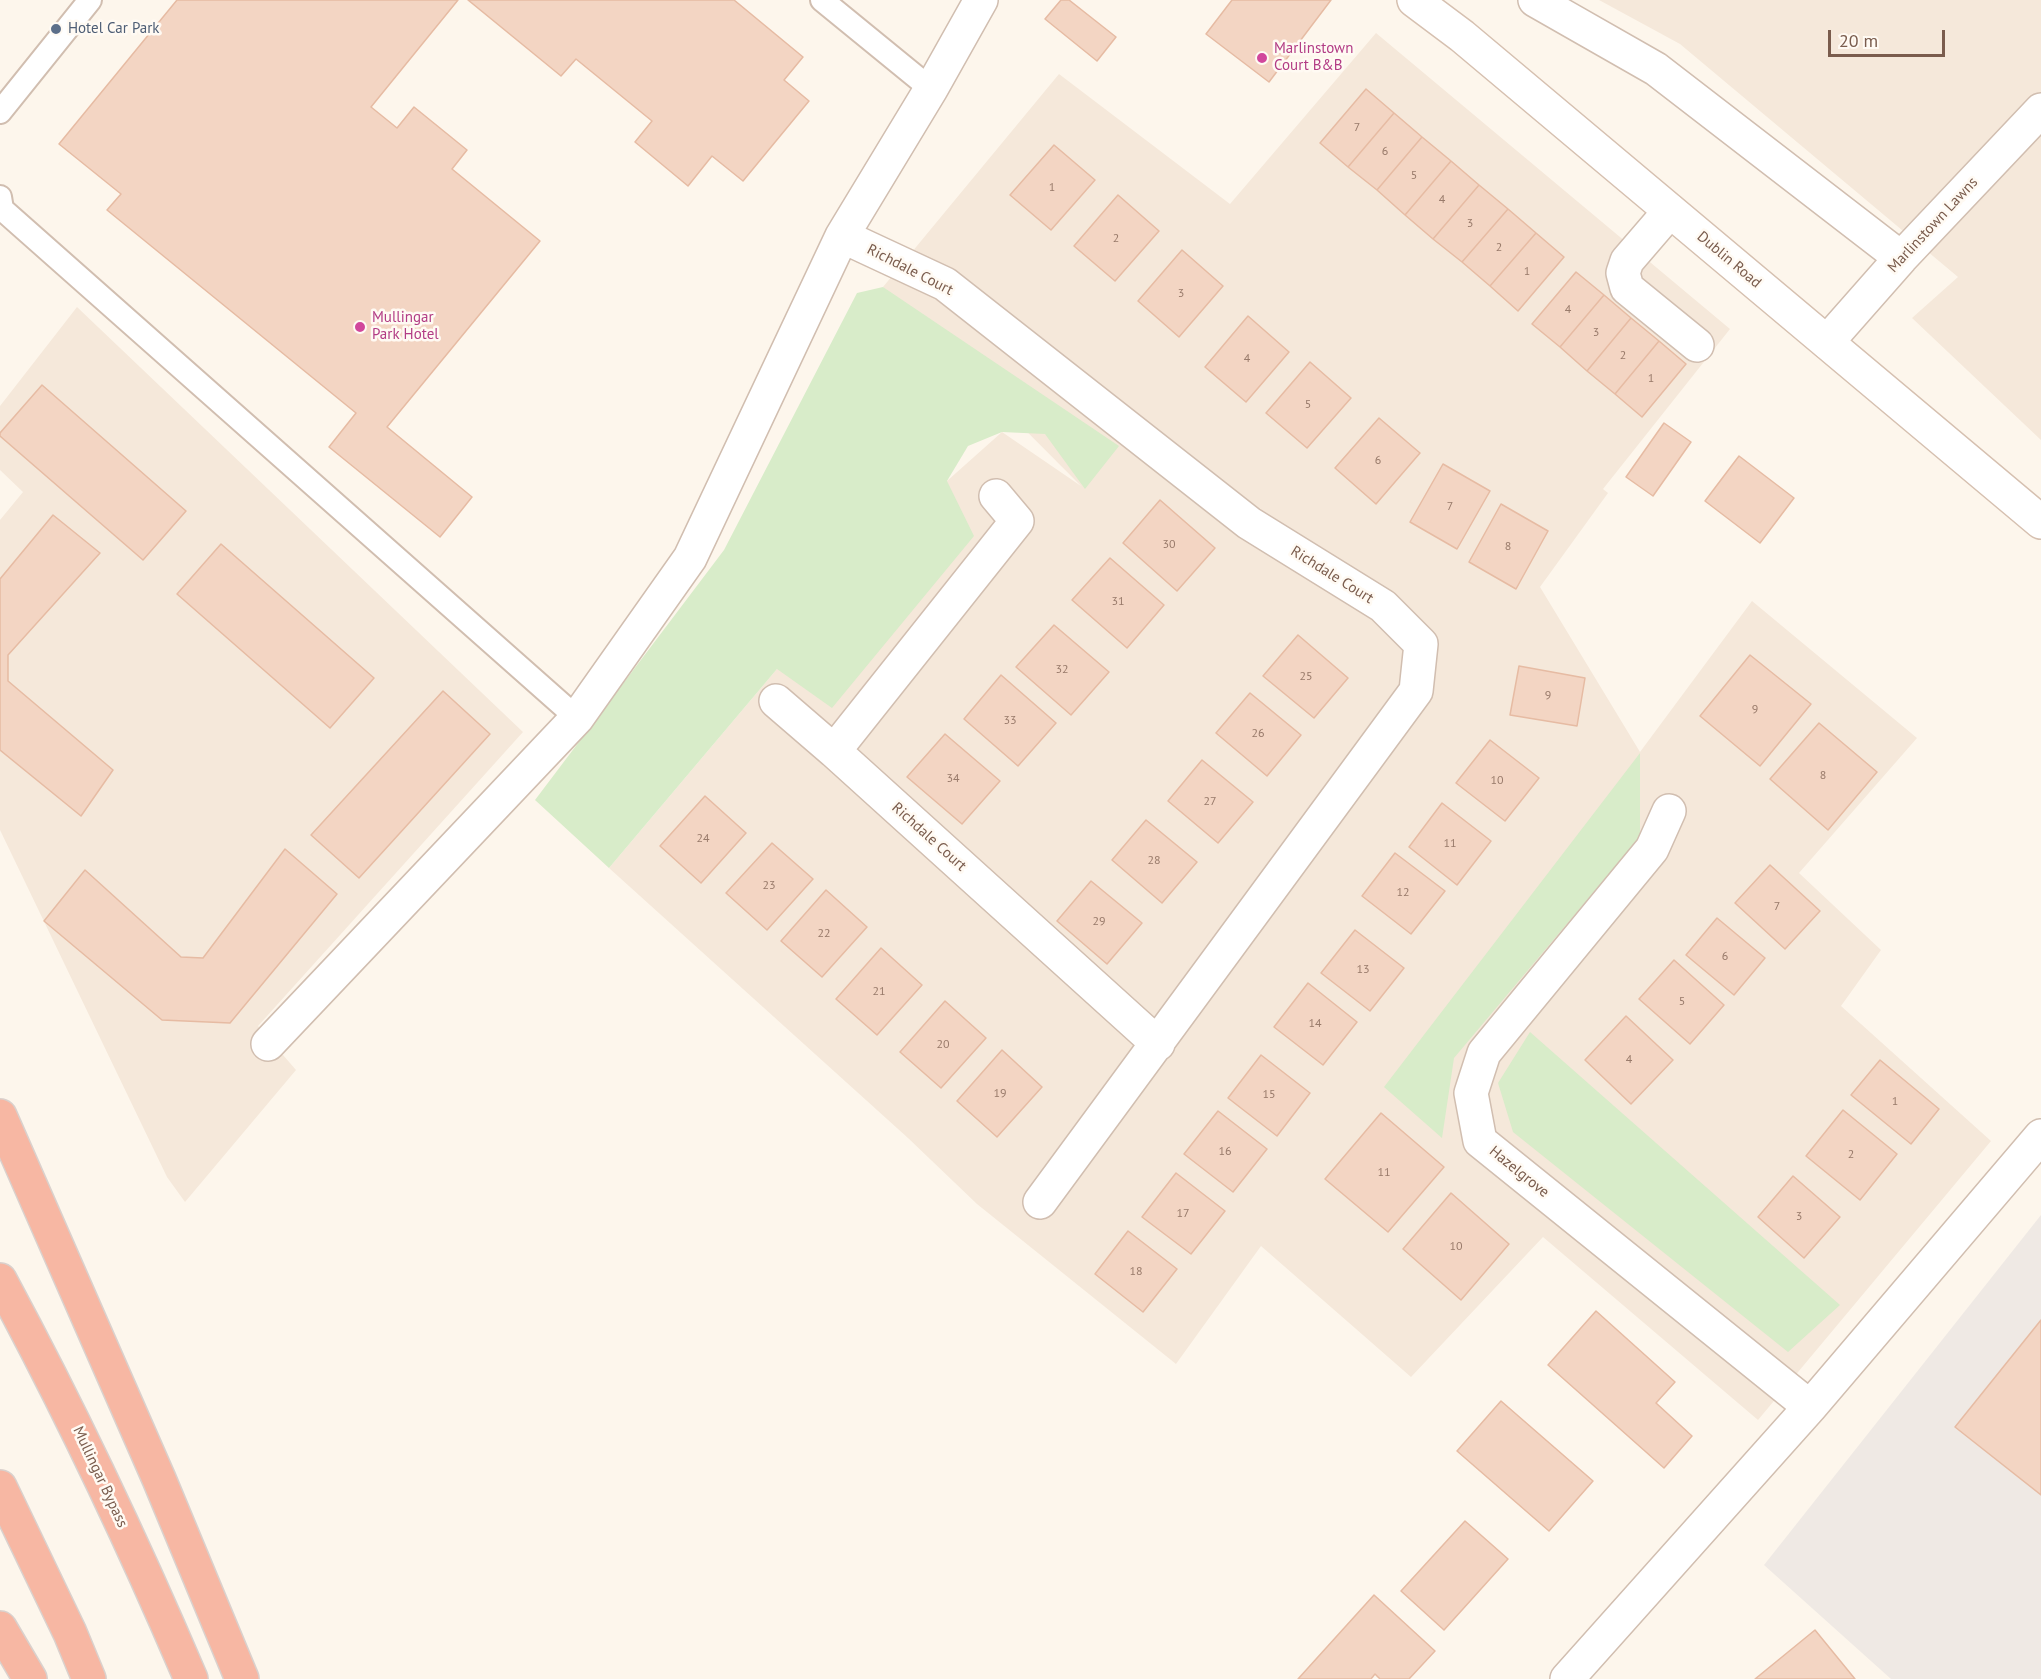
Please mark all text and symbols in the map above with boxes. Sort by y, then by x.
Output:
scale bar [1831,18,1948,56]
place label: Hotel Car Park [68,20,159,38]
marker: Hotel Car Park [49,22,63,36]
text: 20 m [1839,29,1878,52]
place label: Marlinstown Court B&B [1274,40,1353,75]
marker: Marlinstown Court B&B [1255,51,1269,65]
house number: 7 [1354,121,1360,135]
house number: 6 [1382,145,1388,159]
house number: 5 [1411,169,1417,183]
street label: Marlinstown Lawns [1884,174,1982,276]
house number: 1 [1049,181,1055,195]
house number: 4 [1439,193,1445,207]
house number: 3 [1467,217,1473,231]
street label: Dublin Road [1693,228,1765,292]
house number: 2 [1113,232,1119,246]
street label: Richdale Court [864,241,956,299]
house number: 2 [1496,241,1502,255]
house number: 1 [1524,265,1530,279]
house number: 3 [1178,287,1184,301]
house number: 4 [1565,303,1571,317]
place label: Mullingar Park Hotel [372,309,439,344]
marker: Mullingar Park Hotel [353,320,367,334]
house number: 3 [1593,326,1599,340]
house number: 2 [1620,349,1626,363]
house number: 4 [1244,352,1250,366]
house number: 1 [1648,372,1654,386]
house number: 5 [1305,398,1311,412]
house number: 6 [1375,454,1381,468]
house number: 7 [1447,500,1453,514]
house number: 30 [1162,538,1176,552]
house number: 8 [1505,540,1511,554]
street label: Richdale Court [1287,542,1377,608]
house number: 31 [1111,595,1125,609]
house number: 32 [1055,663,1069,677]
house number: 25 [1299,670,1313,684]
house number: 9 [1545,689,1551,703]
house number: 9 [1752,703,1758,717]
house number: 33 [1003,714,1017,728]
house number: 26 [1251,727,1265,741]
house number: 8 [1820,769,1826,783]
house number: 34 [946,772,960,786]
house number: 10 [1490,774,1504,788]
house number: 27 [1203,795,1217,809]
street label: Richdale Court [888,799,970,875]
house number: 24 [696,832,710,846]
house number: 11 [1443,837,1457,851]
house number: 28 [1147,854,1161,868]
house number: 23 [762,879,776,893]
house number: 12 [1396,886,1410,900]
house number: 7 [1774,900,1780,914]
house number: 29 [1092,915,1106,929]
house number: 22 [817,927,831,941]
house number: 6 [1722,950,1728,964]
house number: 13 [1356,963,1370,977]
house number: 21 [872,985,886,999]
house number: 5 [1679,995,1685,1009]
house number: 14 [1308,1017,1322,1031]
house number: 20 [936,1038,950,1052]
house number: 4 [1626,1053,1632,1067]
house number: 19 [993,1087,1007,1101]
house number: 15 [1262,1088,1276,1102]
house number: 1 [1892,1095,1898,1109]
street label: Hazelgrove [1485,1142,1553,1202]
house number: 16 [1218,1145,1232,1159]
house number: 2 [1848,1148,1854,1162]
house number: 11 [1377,1166,1391,1180]
house number: 17 [1176,1207,1190,1221]
house number: 3 [1796,1210,1802,1224]
house number: 10 [1449,1240,1463,1254]
house number: 18 [1129,1265,1143,1279]
street label: Mullingar Bypass [69,1424,131,1530]

